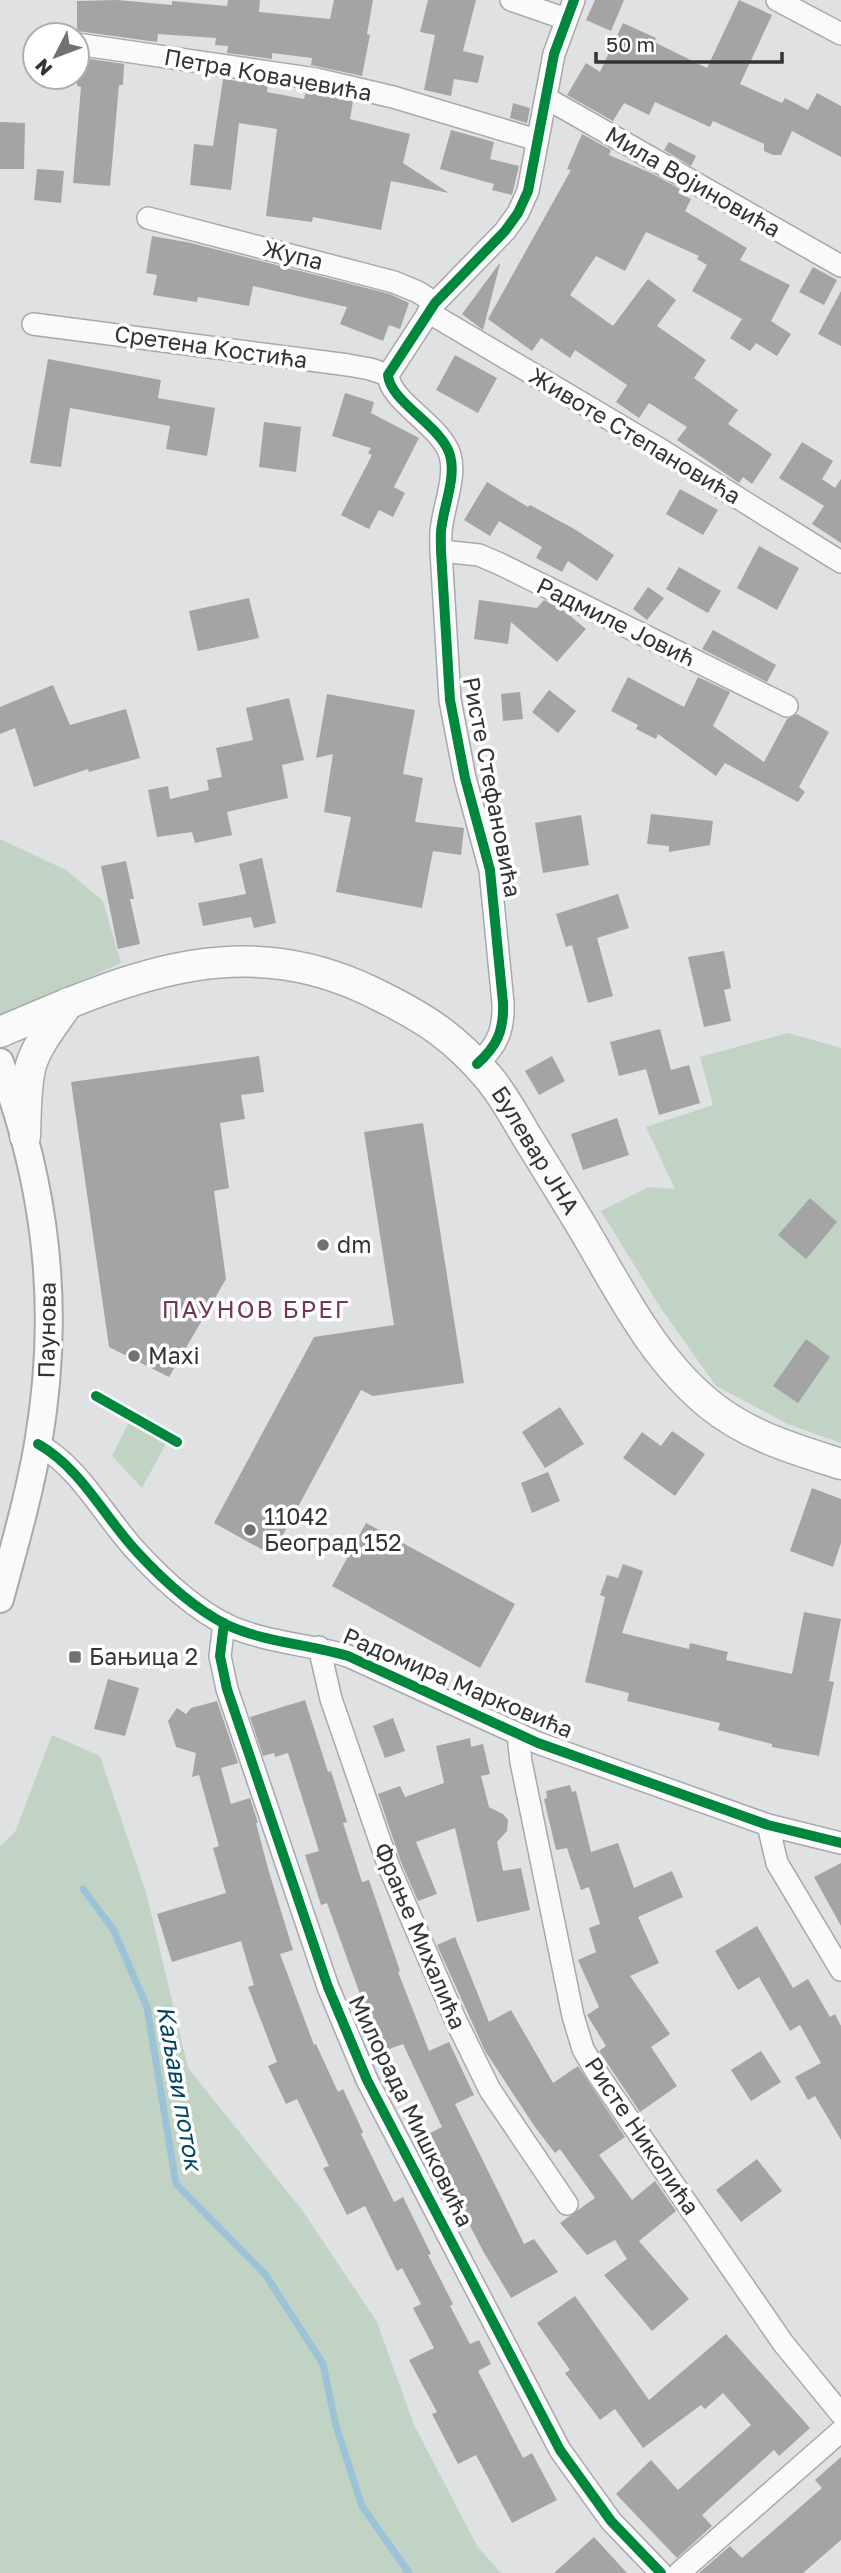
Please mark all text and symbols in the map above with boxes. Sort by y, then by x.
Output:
north arrow [21,21,91,91]
scale bar [596,21,782,65]
text: 50 m [606,31,655,57]
street label: Петра Ковачевића [162,42,374,106]
text: N [30,55,56,81]
street label: Мила Војиновића [601,120,786,243]
street label: Жупа [260,233,326,275]
street label: Сретена Костића [113,319,309,373]
street label: Животе Степановића [525,361,746,509]
street label: Радмиле Јовић [533,571,700,672]
street label: Ристе Стефановића [458,674,528,899]
street label: Булевар ЈНА [486,1080,586,1219]
place label: dm [337,1230,372,1258]
marker: dm [315,1237,331,1253]
street label: Паунова [31,1281,61,1378]
district label: ПАУНОВ БРЕГ [162,1294,350,1323]
place label: Maxi [148,1341,200,1369]
marker: Maxi [126,1348,142,1364]
place label: 11042 Београд 152 [264,1502,402,1556]
marker: 11042 Београд 152 [242,1522,258,1538]
street label: Радомира Марковића [339,1621,578,1743]
place label: Бањица 2 [89,1642,198,1670]
marker: Бањица 2 [67,1649,83,1665]
street label: Фрање Михалића [369,1838,473,2033]
street label: Милорада Мишковића [344,1990,480,2231]
water label: Каљави поток [152,2003,210,2175]
street label: Ристе Николића [580,2051,706,2220]

